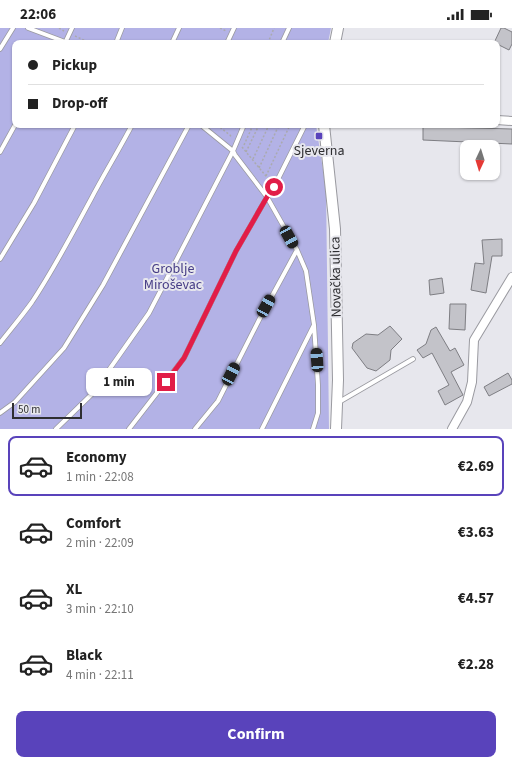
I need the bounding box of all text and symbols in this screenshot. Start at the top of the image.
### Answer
text: 22:06 [20,4,56,25]
text: Pickup [52,55,97,76]
text: Drop-off [52,93,107,114]
marker: Sjeverna [314,131,324,141]
north arrow [460,140,500,180]
map controls [460,140,500,180]
place label: Sjeverna [294,141,344,161]
route start [265,178,283,196]
car [278,224,300,250]
street label: Novačka ulica [325,236,347,318]
park label: Groblje Miroševac [144,259,203,295]
car [255,293,277,319]
car [310,348,324,372]
car [220,361,242,387]
callout: 1 min [86,368,152,396]
text: 1 min [103,373,135,391]
route end [157,373,175,391]
scale bar [12,401,82,420]
text: 50 m [18,402,40,417]
text: Economy [66,447,127,468]
icon: car [18,448,54,484]
text: €2.69 [458,456,494,477]
text: 1 min · 22:08 [66,468,134,486]
text: Comfort [66,513,121,534]
icon: car [18,514,54,550]
text: €3.63 [458,522,494,543]
text: 2 min · 22:09 [66,534,134,552]
text: XL [66,579,82,600]
icon: car [18,580,54,616]
text: €4.57 [458,588,494,609]
text: 3 min · 22:10 [66,600,134,618]
text: Black [66,645,103,666]
icon: car [18,646,54,682]
text: €2.28 [458,654,494,675]
text: 4 min · 22:11 [66,666,134,684]
button: Confirm [16,711,496,757]

